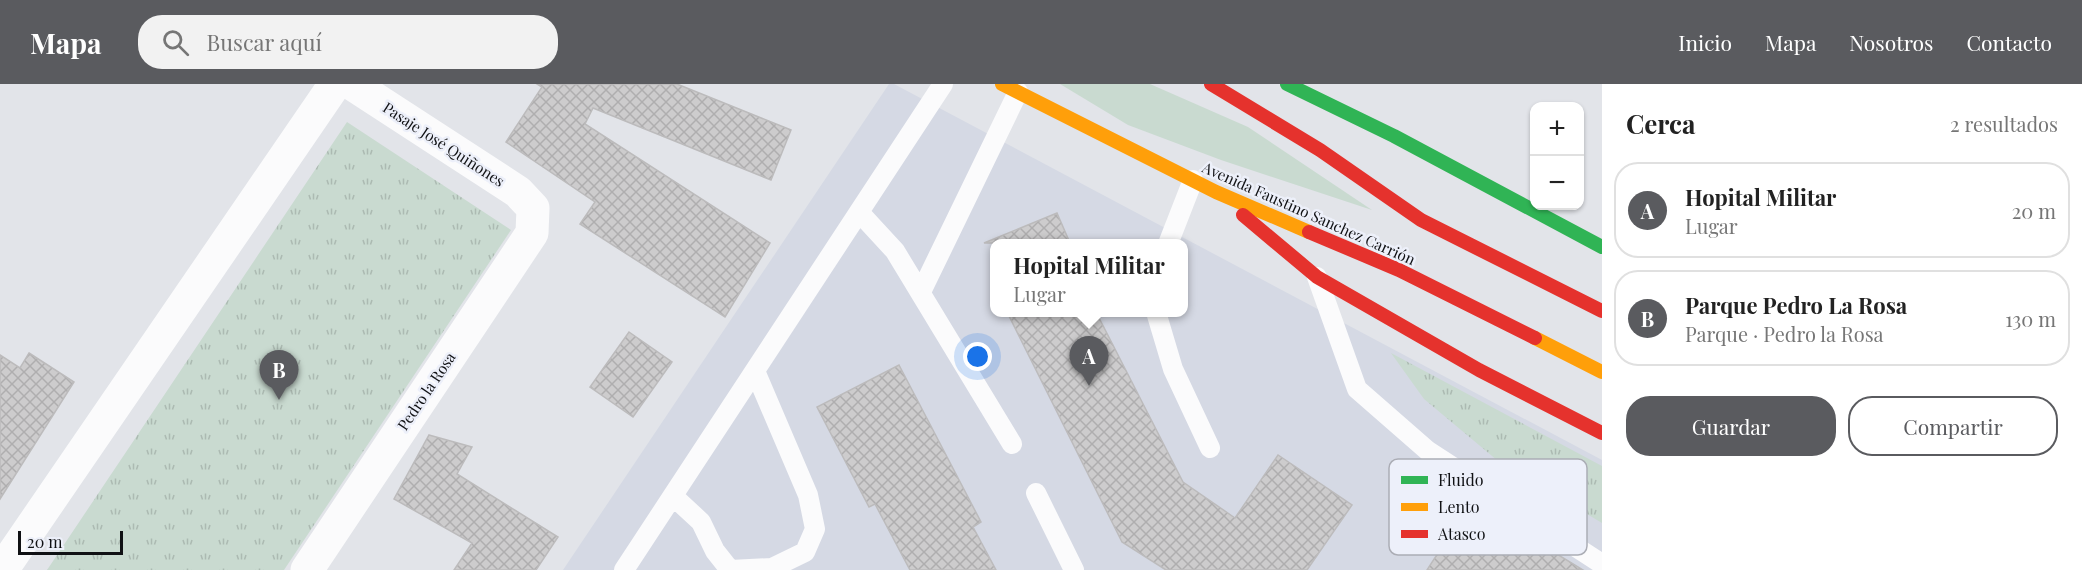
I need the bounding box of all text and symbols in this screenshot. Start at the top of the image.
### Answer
search box [138,15,558,69]
text: Mapa [30,24,102,61]
icon: search [159,26,192,59]
text: Buscar aquí [207,27,322,57]
text: Inicio [1678,28,1732,56]
text: Mapa [1765,28,1816,56]
text: Nosotros [1849,28,1933,56]
text: Contacto [1966,28,2052,56]
street label: Pasaje José Quiñones [379,97,509,191]
map controls [1530,102,1584,210]
button: + [1530,102,1584,156]
text: Cerca [1626,106,1695,141]
text: 2 resultados [1950,110,2058,137]
street label: Avenida Faustino Sanchez Carrión [1199,156,1419,269]
button: − [1530,156,1584,210]
text: Hopital Militar [1685,182,1836,212]
text: A [1641,197,1654,224]
text: 20 m [2012,197,2056,224]
text: Lugar [1685,212,1738,239]
popup [990,239,1188,317]
text: Hopital Militar [1013,250,1165,280]
text: Lugar [1013,280,1066,307]
text: Parque Pedro La Rosa [1685,290,1907,320]
text: B [1641,305,1654,332]
text: 130 m [2005,305,2056,332]
text: Parque · Pedro la Rosa [1685,320,1884,347]
pin: A [1070,336,1108,386]
your location [963,342,992,371]
street label: Pedro la Rosa [392,348,460,434]
pin: B [260,350,298,400]
button: Guardar [1626,396,1836,456]
button: Compartir [1848,396,2058,456]
legend [1389,459,1587,555]
text: Fluido [1438,469,1484,490]
text: Lento [1438,496,1480,517]
text: Atasco [1437,523,1486,544]
scale bar [18,528,123,556]
text: 20 m [27,531,62,552]

